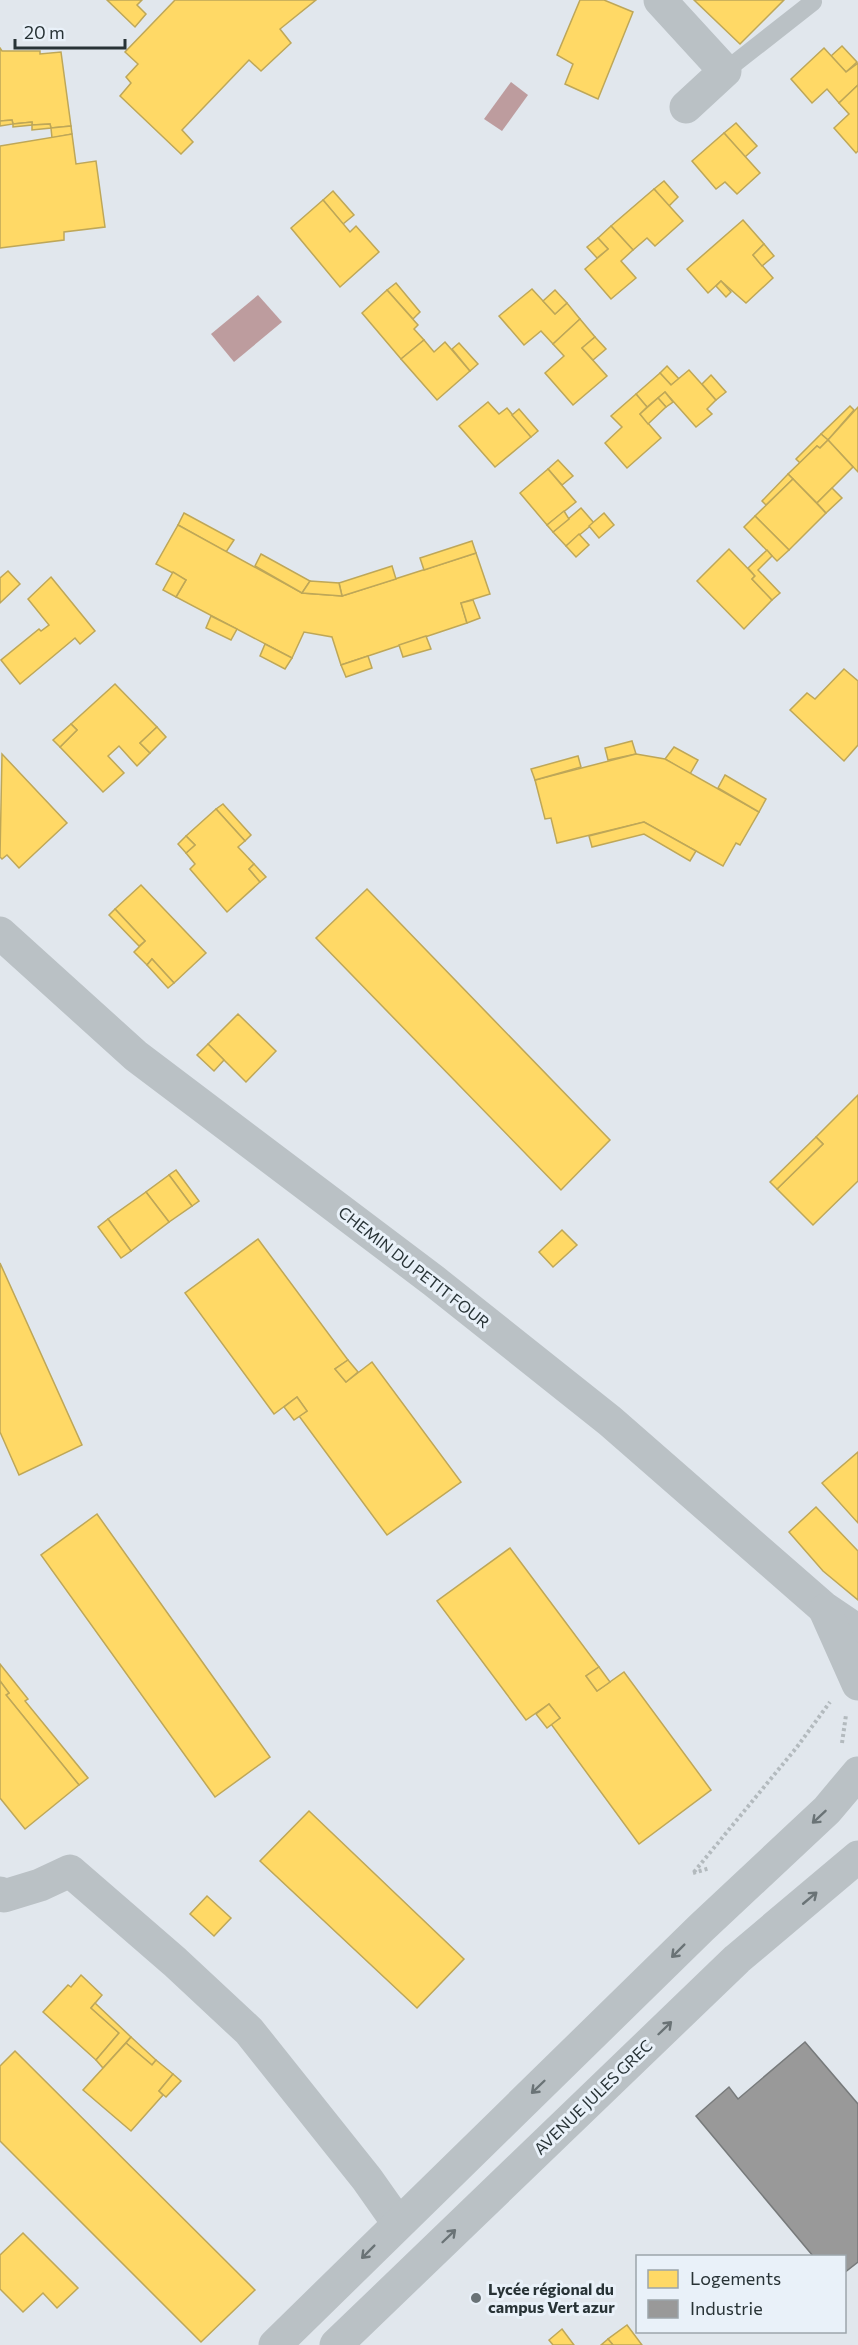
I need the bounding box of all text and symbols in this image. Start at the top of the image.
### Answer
scale bar [15,12,124,50]
text: 20 m [24,21,65,43]
street label: CHEMIN DU PETIT FOUR [335,1202,494,1332]
one-way arrow [812,1810,827,1824]
one-way arrow [802,1891,818,1904]
one-way arrow [670,1944,685,1958]
one-way arrow [657,2021,672,2036]
street label: AVENUE JULES GREC [530,2035,656,2158]
one-way arrow [531,2080,546,2094]
one-way arrow [441,2229,456,2244]
one-way arrow [361,2245,376,2260]
legend [636,2255,846,2333]
text: Logements [690,2267,781,2289]
place label: Lycée régional du campus Vert azur [488,2279,615,2316]
marker: Lycée régional du campus Vert azur [469,2291,483,2305]
text: Industrie [690,2297,763,2319]

